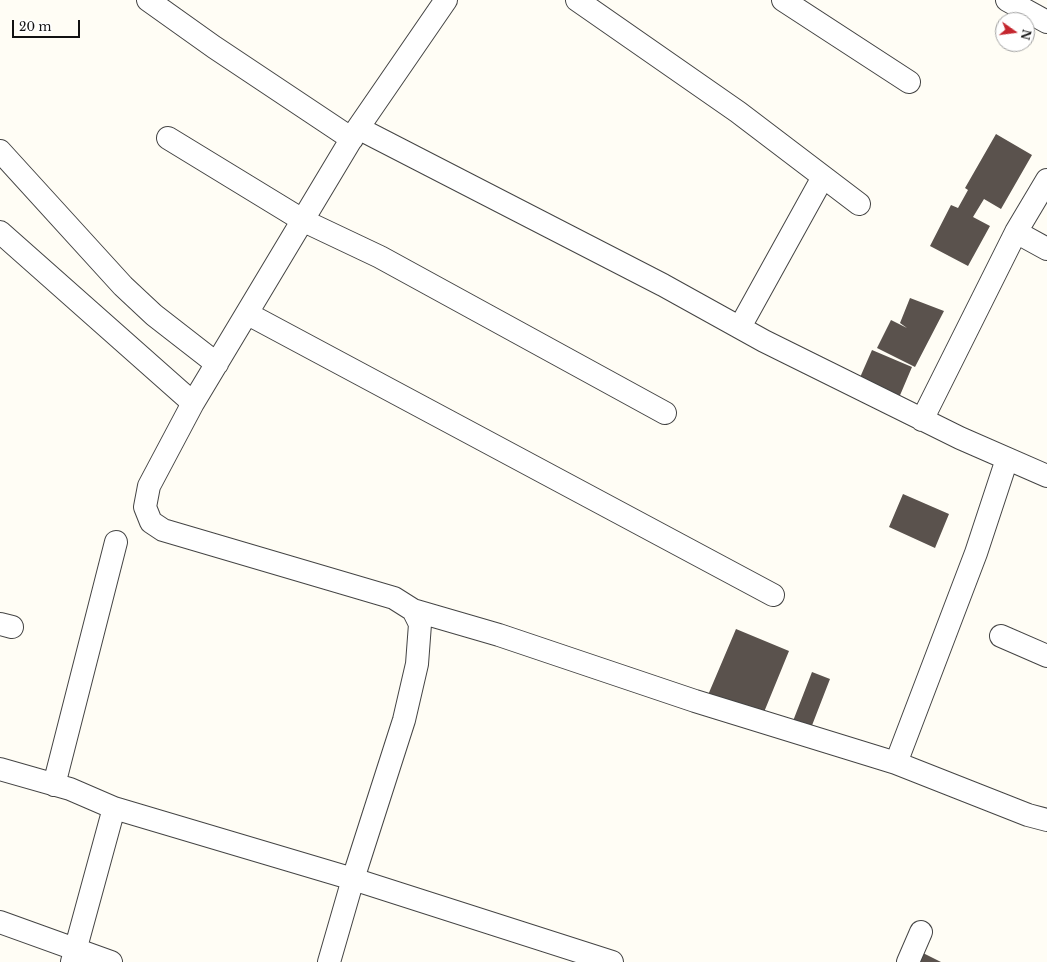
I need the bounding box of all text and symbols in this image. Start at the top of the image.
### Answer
scale bar [14,12,82,38]
north arrow [995,12,1035,52]
text: 20 m [19,19,51,34]
text: N [1018,28,1034,41]

